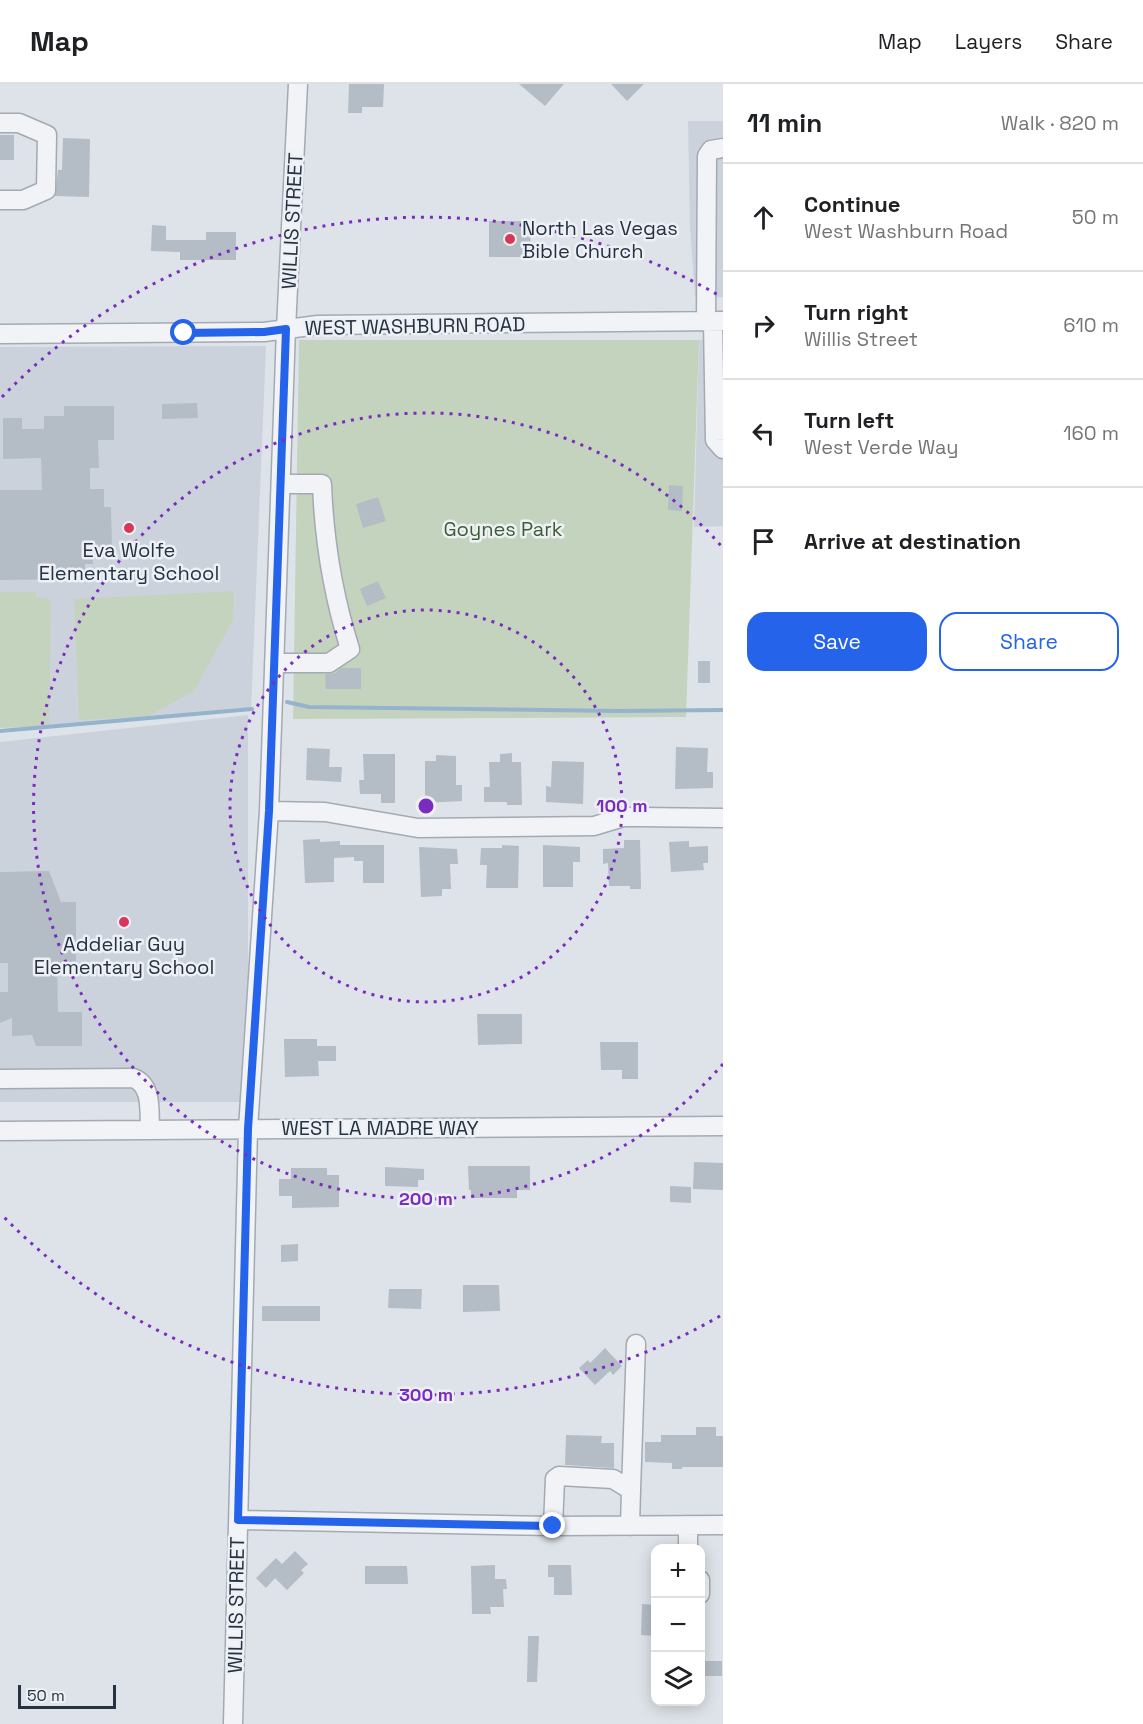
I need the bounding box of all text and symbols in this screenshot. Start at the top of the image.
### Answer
text: Map [30,23,89,59]
text: Map [878,28,922,55]
text: Layers [955,28,1022,55]
text: Share [1055,28,1113,55]
text: 11 min [747,106,822,140]
text: Walk · 820 m [1001,110,1119,136]
street label: WILLIS STREET [275,152,309,290]
text: Continue [804,190,900,218]
icon: ahead [747,201,780,234]
text: 50 m [1072,204,1119,230]
place label: North Las Vegas Bible Church [522,215,678,264]
text: West Washburn Road [804,218,1008,244]
marker: North Las Vegas Bible Church [503,232,517,246]
text: Turn right [804,298,909,326]
icon: right [747,309,780,342]
street label: WEST WASHBURN ROAD [304,311,526,341]
text: 610 m [1063,312,1119,338]
route start [170,319,196,345]
text: Willis Street [804,326,918,352]
text: Turn left [804,406,894,434]
icon: left [747,417,780,450]
text: 160 m [1063,420,1119,446]
text: West Verde Way [804,434,959,460]
park label: Goynes Park [443,516,563,542]
marker: Eva Wolfe Elementary School [122,521,136,535]
icon: arrive [747,525,780,558]
text: Arrive at destination [804,527,1021,555]
place label: Eva Wolfe Elementary School [39,537,219,586]
button: Save [747,612,927,671]
button: Share [939,612,1119,671]
text: 100 m [596,794,648,817]
centre of rings [416,796,436,816]
marker: Addeliar Guy Elementary School [117,915,131,929]
place label: Addeliar Guy Elementary School [34,931,214,980]
street label: WEST LA MADRE WAY [281,1115,479,1141]
text: 200 m [399,1187,453,1210]
text: 300 m [399,1383,453,1406]
route end [539,1512,565,1538]
street label: WILLIS STREET [222,1536,250,1674]
map controls [651,1544,705,1706]
button: + [651,1544,705,1598]
button: − [651,1598,705,1652]
button: layers [651,1652,705,1706]
scale bar [18,1682,116,1710]
text: 50 m [27,1685,65,1706]

